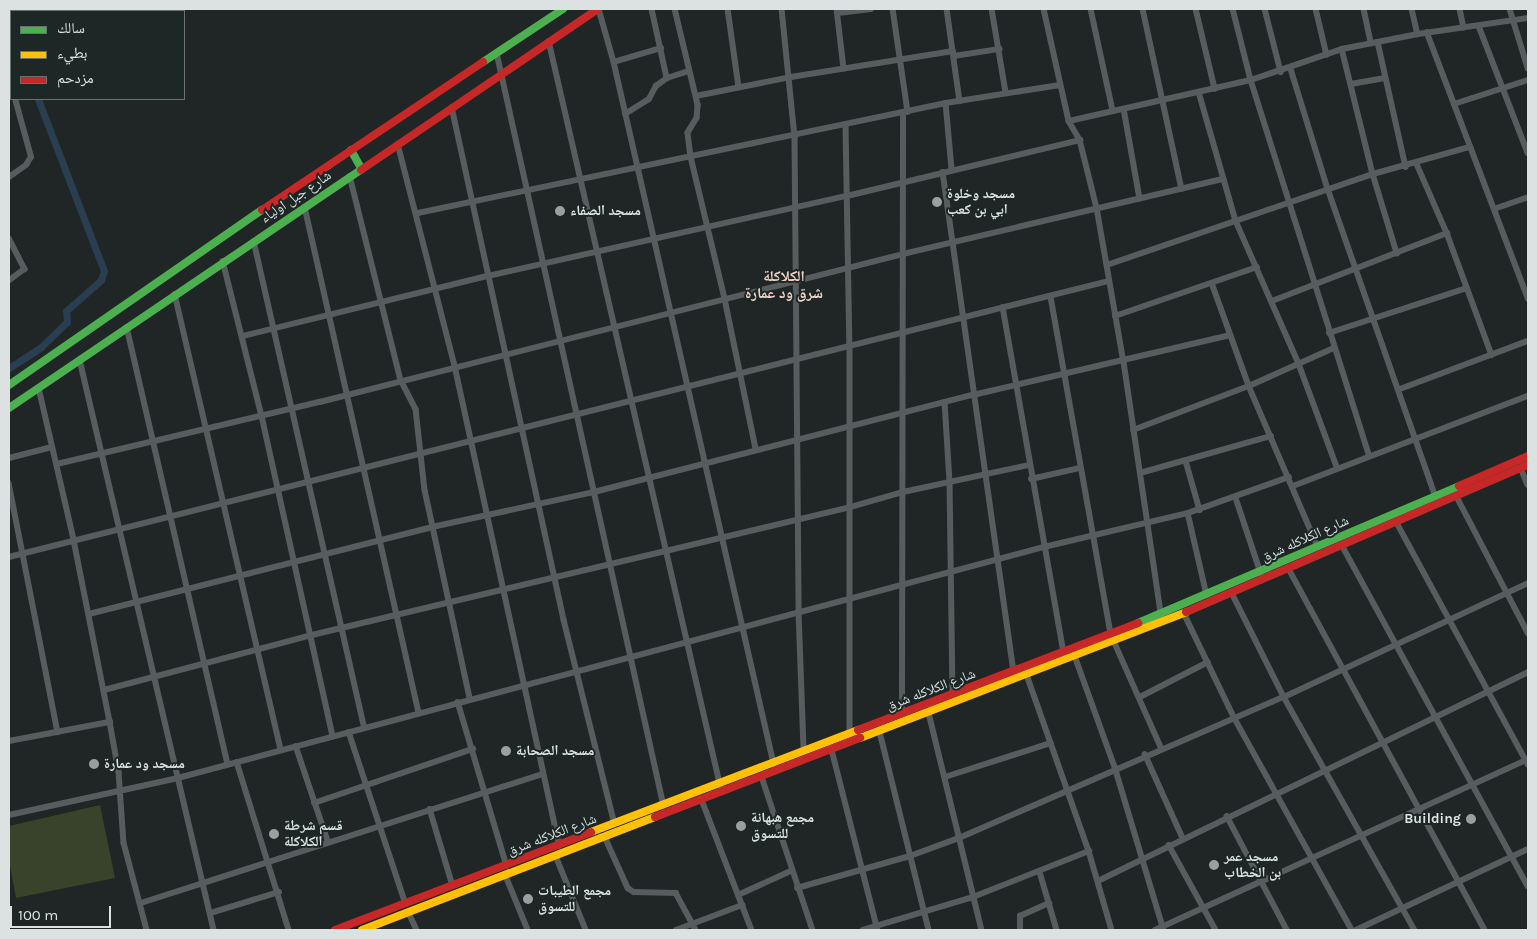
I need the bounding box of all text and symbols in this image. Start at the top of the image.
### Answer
legend [10,10,185,100]
text: سالك [57,19,85,37]
text: بطيء [57,44,87,62]
text: مزدحم [57,69,94,87]
street label: شارع جبل اولياء [257,167,335,227]
place label: مسجد وخلوة ابي بن كعب [947,186,1015,218]
marker: مسجد وخلوة ابي بن كعب [931,196,943,208]
place label: مسجد الصفاء [570,203,641,219]
marker: مسجد الصفاء [554,205,566,217]
district label: الكلاكلة شرق ود عمارة [745,267,823,302]
street label: شارع الكلاكله شرق [1259,512,1351,566]
street label: شارع الكلاكله شرق [884,665,978,715]
place label: مسجد الصحابة [516,743,594,759]
marker: مسجد الصحابة [500,745,512,757]
place label: مسجد ود عمارة [104,756,185,772]
marker: مسجد ود عمارة [88,758,100,770]
street label: شارع الكلاكله شرق [505,810,599,860]
place label: مجمع هبهانة للتسوق [751,810,814,842]
place label: Building [1404,811,1461,827]
marker: Building [1465,813,1477,825]
place label: قسم شرطة الكلاكلة [284,818,343,850]
marker: مجمع هبهانة للتسوق [735,820,747,832]
marker: قسم شرطة الكلاكلة [268,828,280,840]
place label: مسجد عمر بن الخطاب [1224,849,1281,882]
marker: مسجد عمر بن الخطاب [1208,859,1220,871]
place label: مجمع الطيبات للتسوق [538,883,611,916]
marker: مجمع الطيبات للتسوق [522,893,534,905]
scale bar [12,896,114,928]
text: 100 m [18,906,58,924]

